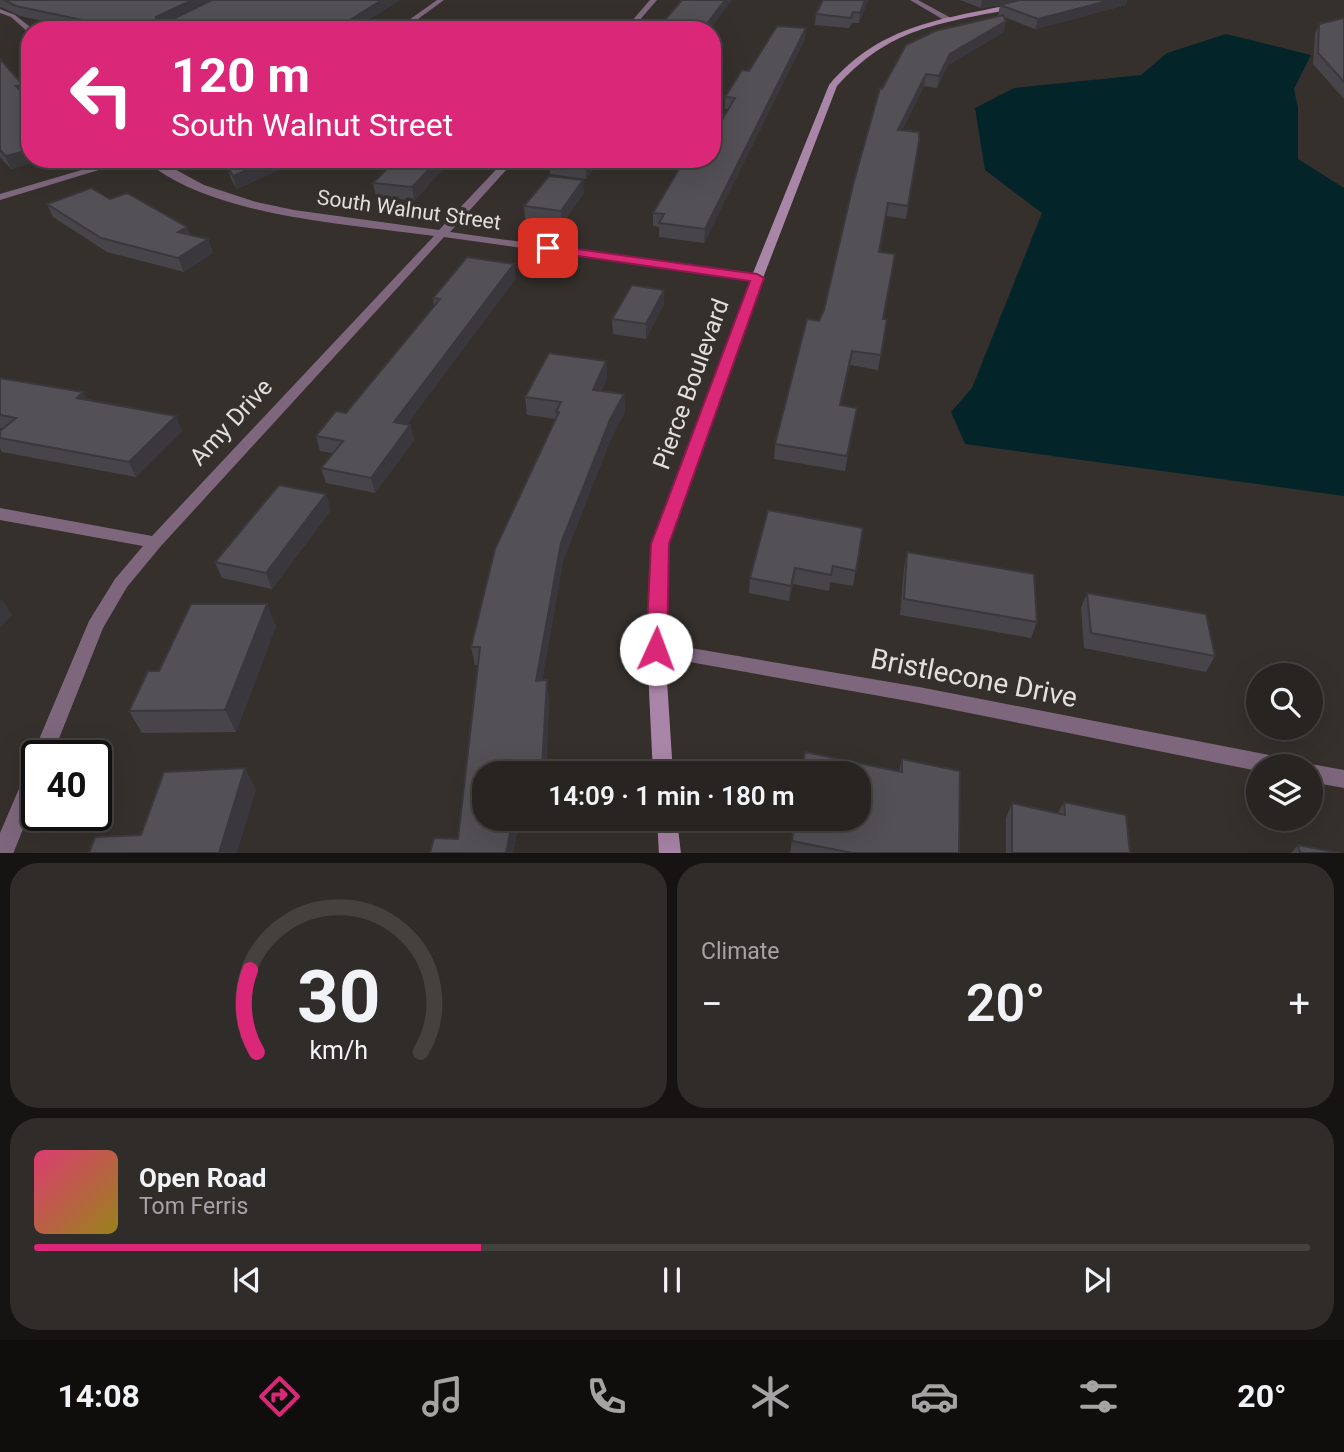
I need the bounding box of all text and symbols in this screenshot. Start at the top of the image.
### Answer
text: 120 m [171,47,310,104]
icon: left [56,49,147,140]
text: South Walnut Street [171,106,453,144]
street label: South Walnut Street [316,185,502,235]
pin [518,218,578,278]
icon: arrive [529,229,567,267]
street label: Pierce Boulevard [647,295,735,473]
street label: Amy Drive [184,373,278,471]
position arrow [619,612,693,686]
street label: Bristlecone Drive [868,642,1080,714]
map controls [1246,663,1323,831]
button: search [1246,663,1323,740]
speed limit sign: 40 [21,740,112,831]
button: layers [1246,754,1323,831]
text: 14:09 · 1 min · 180 m [548,781,795,811]
text: Climate [701,938,780,965]
text: 30 [297,954,380,1040]
text: 20° [966,973,1045,1034]
text: − [701,982,723,1026]
text: + [1288,982,1310,1026]
text: km/h [309,1035,368,1064]
text: Open Road [139,1163,267,1193]
text: Tom Ferris [139,1193,248,1220]
icon: previous [228,1261,266,1299]
icon: pause [653,1261,691,1299]
icon: next [1078,1261,1116,1299]
icon: directions [255,1372,304,1421]
icon: music [418,1372,467,1421]
icon: phone [582,1372,631,1421]
icon: climate [746,1372,795,1421]
icon: car [910,1372,959,1421]
icon: filters [1074,1372,1123,1421]
text: 14:08 [57,1377,140,1415]
text: 20° [1237,1377,1287,1415]

